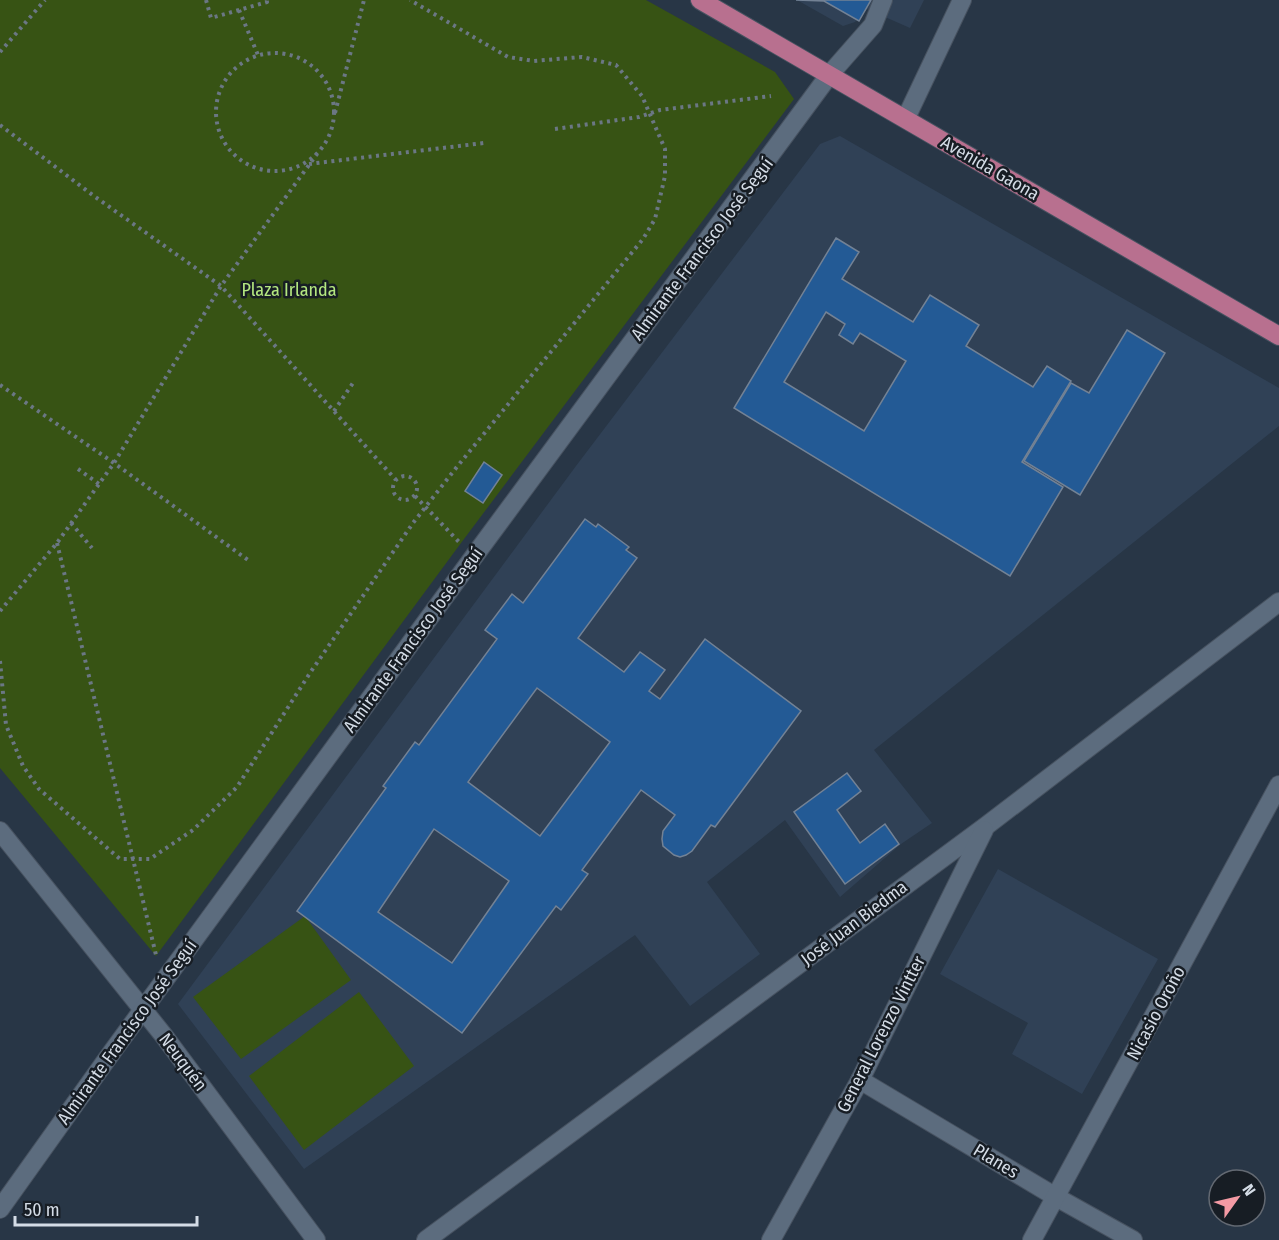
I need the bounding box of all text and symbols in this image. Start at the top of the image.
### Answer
street label: Avenida Gaona [937,131,1043,205]
street label: Almirante Francisco José Seguí [626,153,778,345]
park label: Plaza Irlanda [241,279,337,301]
street label: Almirante Francisco José Seguí [339,543,488,737]
street label: José Juan Biedma [796,876,912,970]
street label: Almirante Francisco José Seguí [53,935,202,1129]
street label: General Lorenzo Vintter [832,951,930,1116]
street label: Nicasio Oroño [1122,962,1190,1064]
street label: Neuquén [154,1029,212,1095]
street label: Planes [969,1139,1023,1183]
north arrow [1207,1168,1267,1228]
text: N [1238,1181,1260,1199]
scale bar [15,1189,196,1227]
text: 50 m [24,1199,60,1221]

